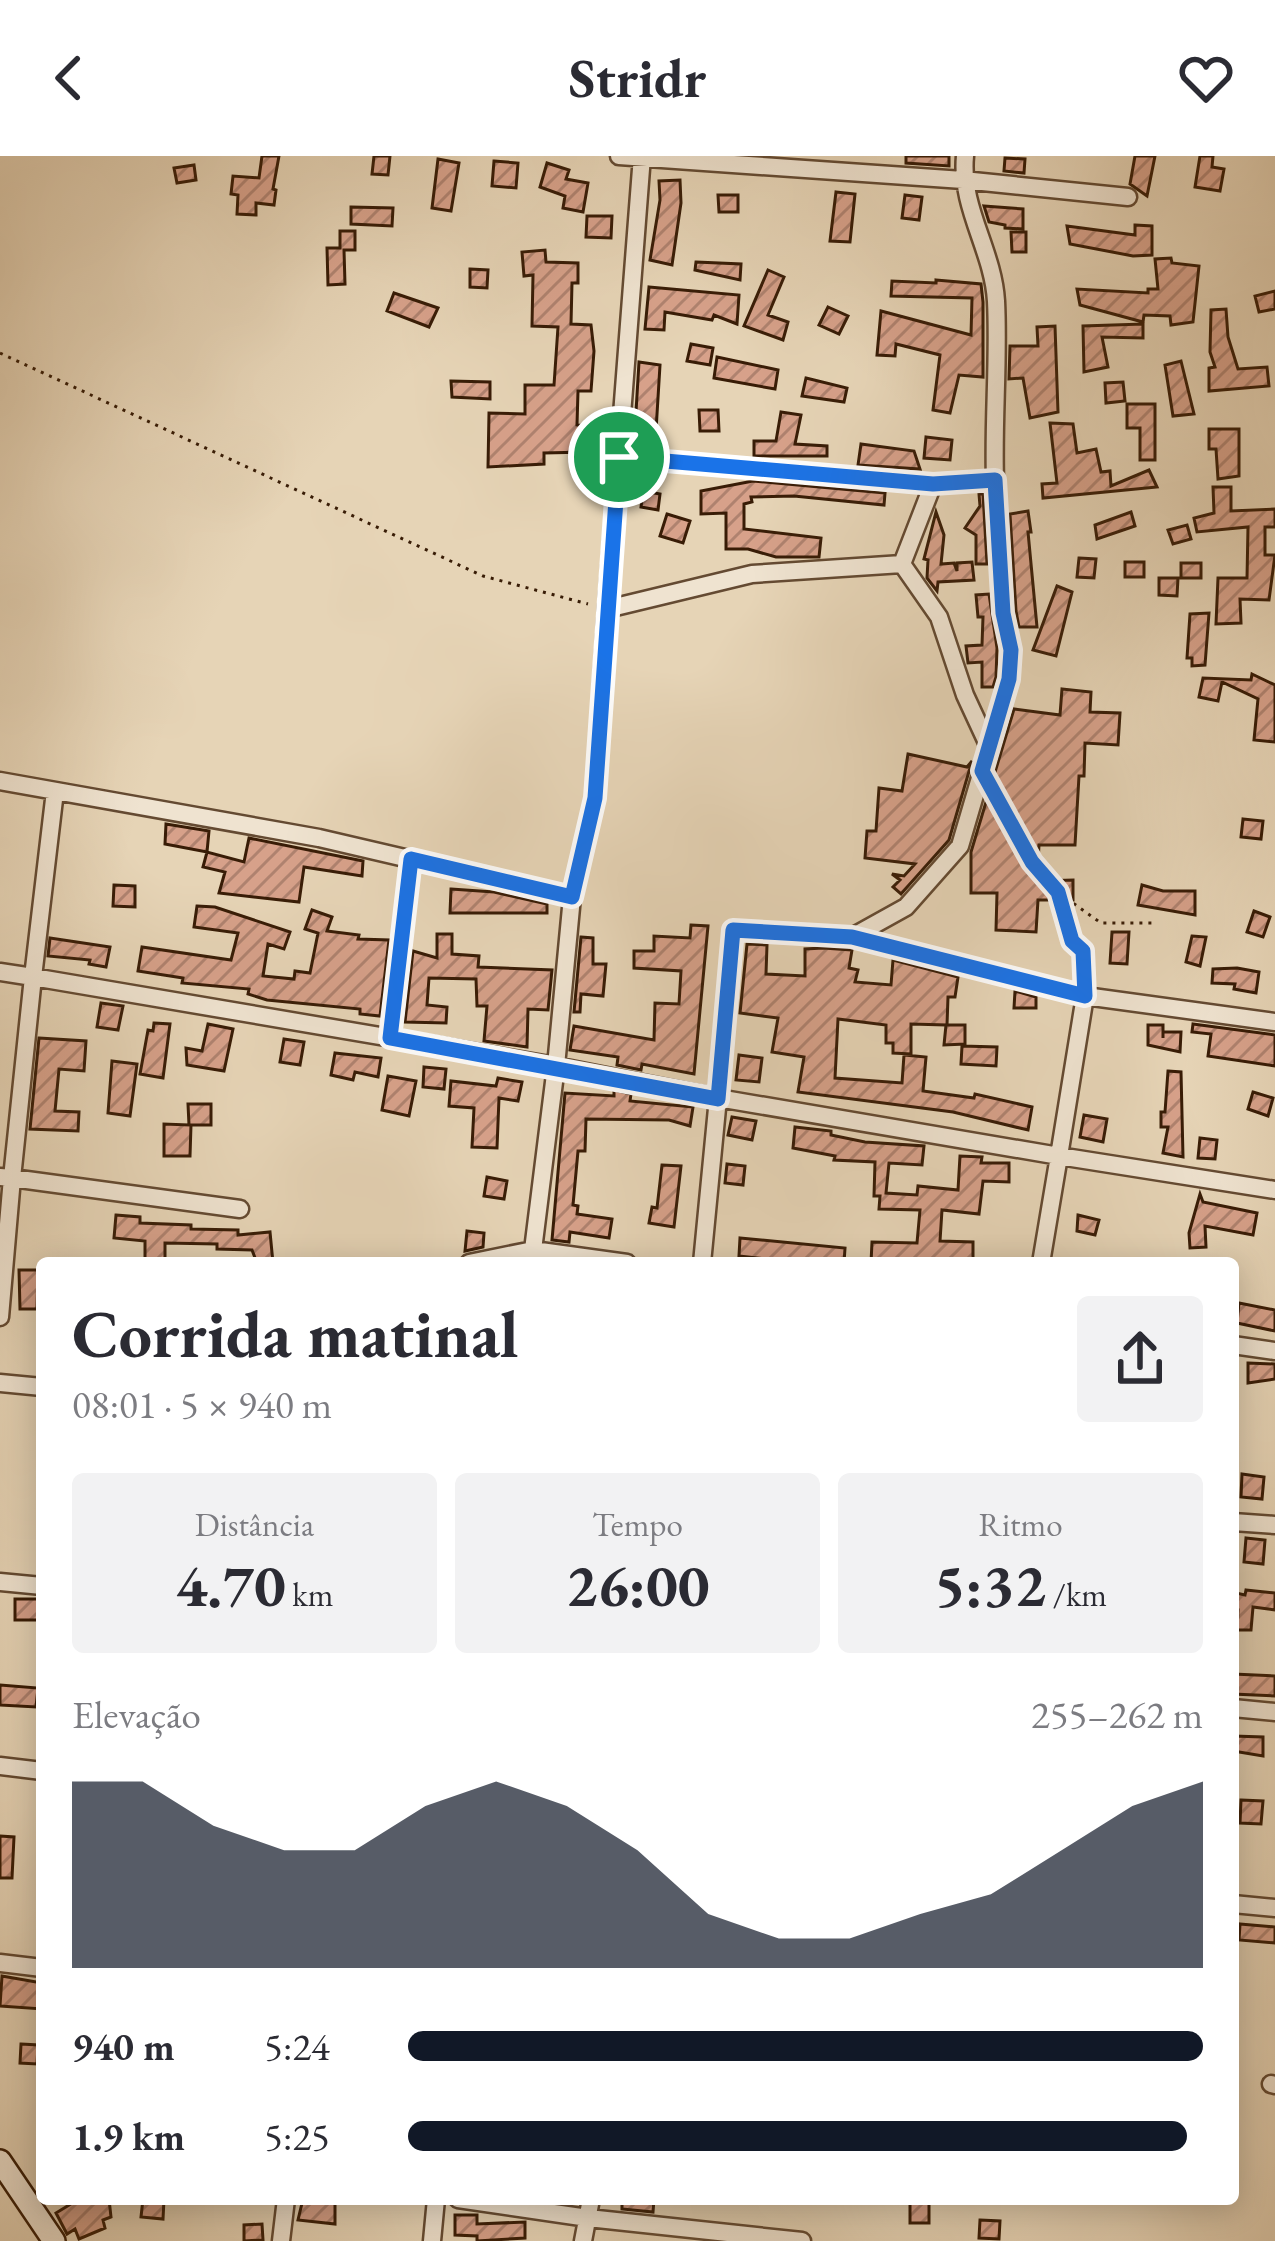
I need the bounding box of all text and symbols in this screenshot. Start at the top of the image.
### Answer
text: Stridr [569,43,706,113]
icon: back [36,45,102,111]
icon: heart [1173,45,1239,111]
pin [568,406,670,508]
icon: arrive [586,424,652,490]
text: Corrida matinal [72,1291,519,1377]
button: share [1077,1296,1203,1422]
text: 08:01 · 5 × 940 m [72,1379,332,1430]
text: Distância [195,1503,314,1546]
text: Tempo [592,1503,683,1546]
text: Ritmo [979,1503,1063,1546]
text: 4.70 [176,1546,286,1624]
text: 26:00 [566,1546,709,1624]
text: 5:32 [934,1546,1046,1624]
text: km [286,1573,333,1616]
text: /km [1046,1573,1107,1616]
text: Elevação [72,1689,201,1740]
text: 255–262 m [1031,1689,1203,1740]
text: 940 m [72,2021,175,2072]
text: 5:24 [264,2021,330,2072]
text: 1.9 km [72,2111,185,2162]
text: 5:25 [264,2111,330,2162]

